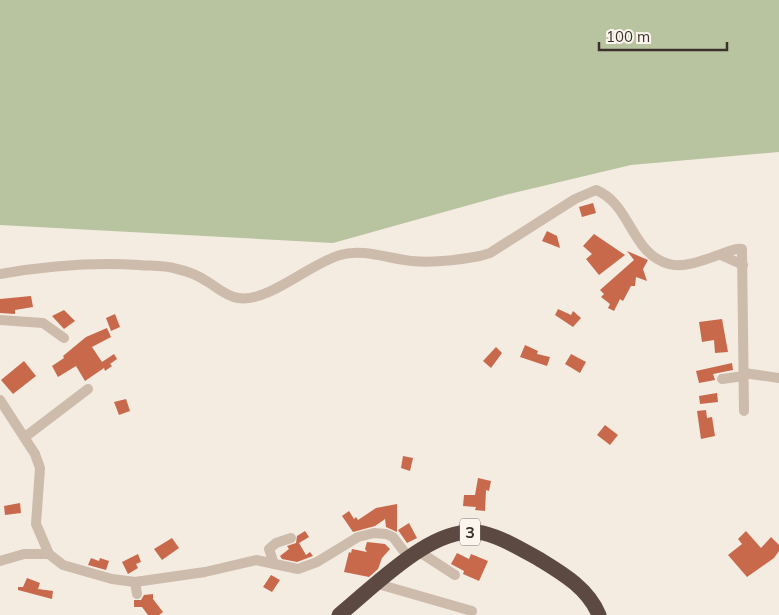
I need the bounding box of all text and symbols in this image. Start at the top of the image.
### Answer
scale bar [599,20,726,52]
text: 100 m [606,27,650,46]
road number: 3 [460,518,480,546]

